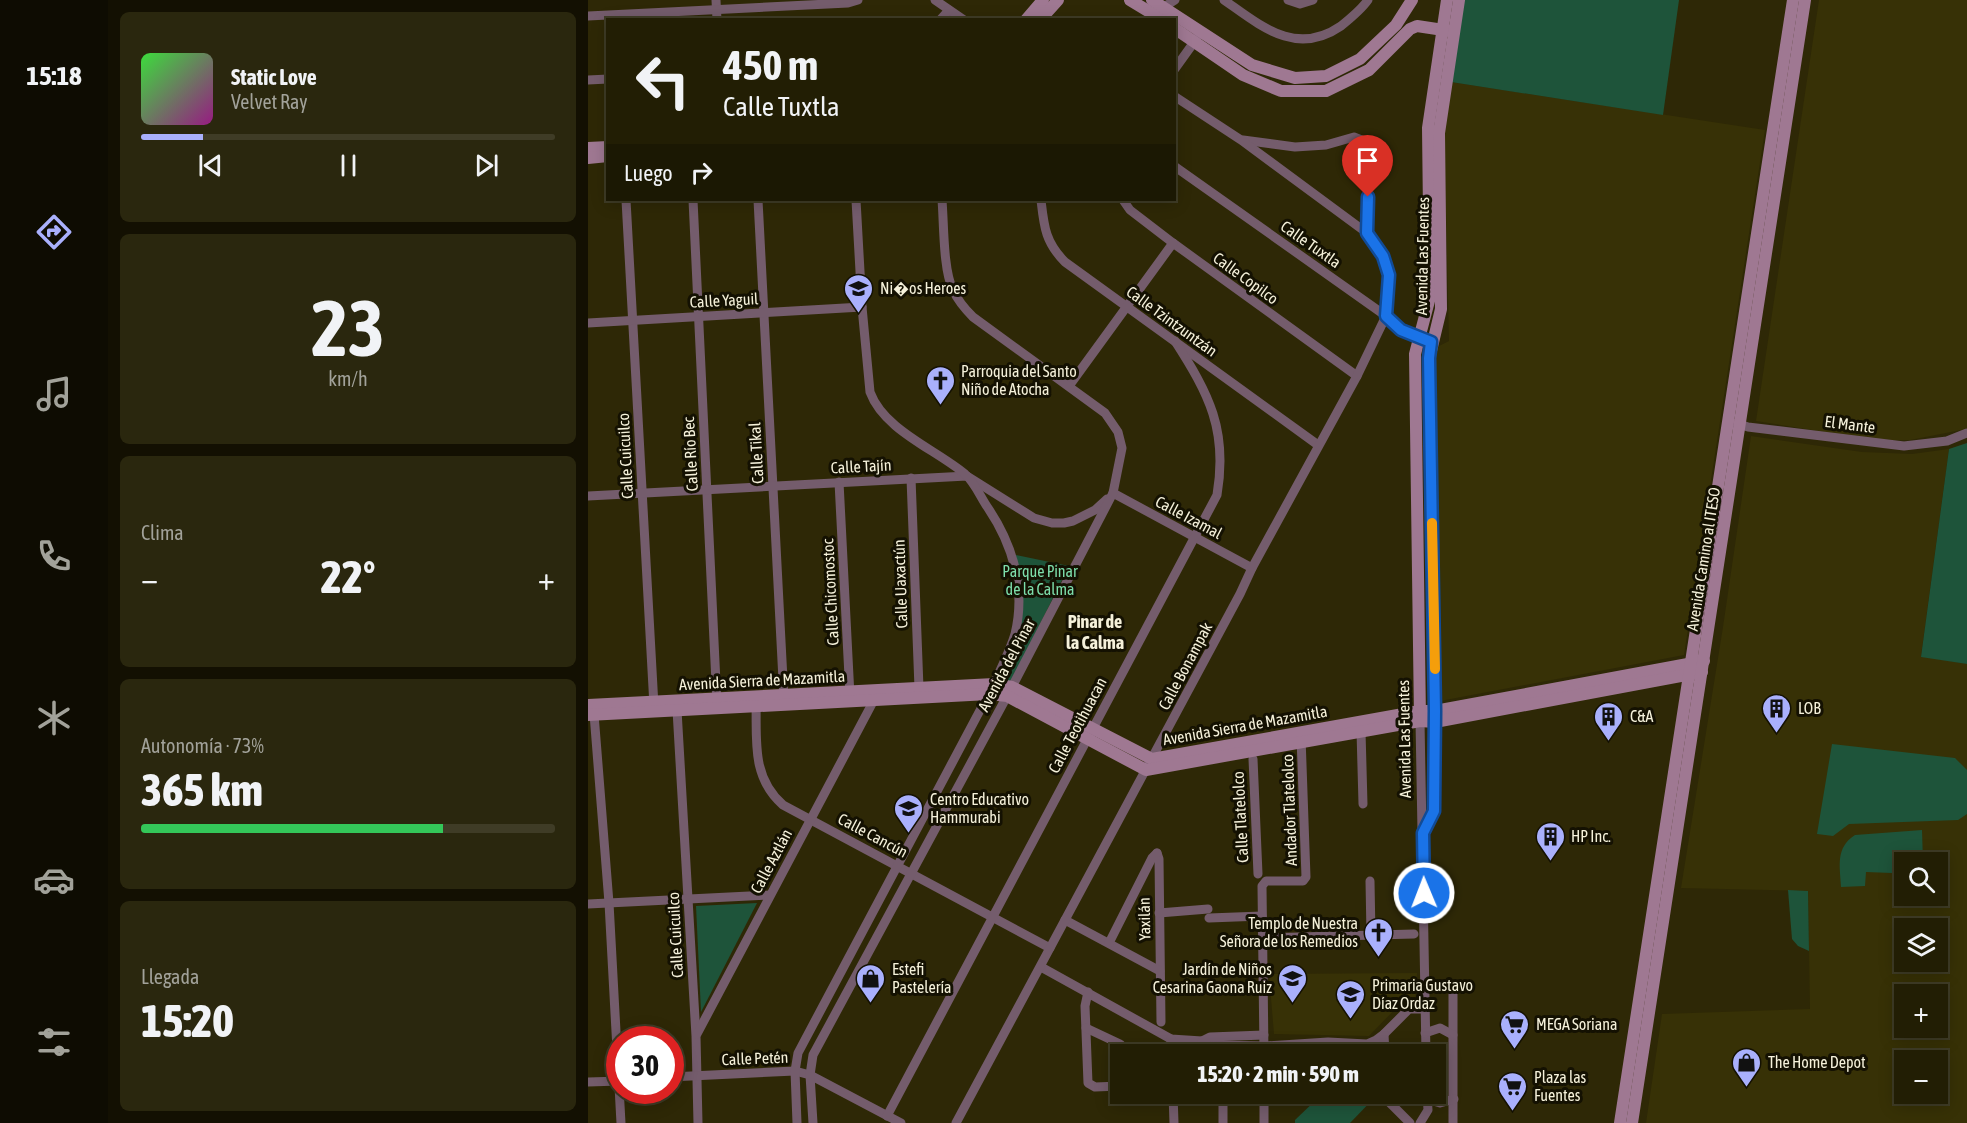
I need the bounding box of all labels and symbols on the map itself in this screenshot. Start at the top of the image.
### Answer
pin [1342,135,1393,197]
street label: Avenida Las Fuentes [1412,196,1432,315]
street label: Calle Tuxtla [1278,217,1344,271]
street label: Calle Copilco [1209,248,1282,308]
school or university icon: Ni�os Heroes [843,272,875,314]
place label: Ni�os Heroes [880,279,967,297]
street label: Calle Tzintzuntzán [1123,282,1221,360]
street label: Calle Yaguil [689,289,760,312]
place label: Parroquia del Santo Niño de Atocha [961,362,1077,398]
church icon: Parroquia del Santo Niño de Atocha [924,364,956,406]
street label: El Mante [1824,412,1876,436]
street label: Calle Cuicuilco [614,413,636,499]
street label: Calle Río Bec [679,416,701,492]
street label: Calle Tikal [745,421,767,484]
street label: Calle Tajín [830,455,892,478]
street label: Avenida Camino al ITESO [1683,486,1723,632]
street label: Calle Izamal [1153,492,1226,542]
street label: Calle Chicomostoc [818,538,842,646]
street label: Calle Uaxactún [889,539,911,629]
park label: Parque Pinar de la Calma [1002,562,1078,598]
district label: Pinar de la Calma [1066,611,1124,653]
street label: Avenida del Pinar [974,615,1038,715]
street label: Calle Bonampak [1154,619,1216,713]
street label: Avenida Sierra de Mazamitla [678,667,846,693]
street label: Calle Teotihuacan [1044,674,1110,776]
street label: Avenida Las Fuentes [1394,679,1414,798]
building icon: LOB [1761,692,1793,734]
place label: LOB [1798,699,1821,717]
building icon: C&A [1593,700,1625,742]
street label: Avenida Sierra de Mazamitla [1161,702,1329,748]
place label: C&A [1630,707,1654,725]
street label: Andador Tlatelolco [1278,754,1300,866]
street label: Calle Tlatelolco [1229,771,1251,863]
place label: Centro Educativo Hammurabi [930,790,1029,826]
school or university icon: Centro Educativo Hammurabi [893,792,925,834]
street label: Calle Cancún [835,809,911,861]
building icon: HP Inc. [1534,820,1566,862]
street label: Calle Aztlán [747,826,795,896]
place label: HP Inc. [1571,827,1611,845]
position arrow [1392,861,1456,925]
street label: Calle Cuicuilco [664,892,686,978]
street label: Yaxilán [1135,897,1153,941]
place label: Templo de Nuestra Señora de los Remedios [1220,914,1358,950]
church icon: Templo de Nuestra Señora de los Remedios [1363,916,1395,958]
place label: Estefi Pastelería [892,960,952,996]
place label: Jardín de Niños Cesarina Gaona Ruiz [1153,960,1272,996]
shop icon: Estefi Pastelería [855,962,887,1004]
school or university icon: Jardín de Niños Cesarina Gaona Ruiz [1277,962,1309,1004]
place label: Primaria Gustavo Díaz Ordaz [1372,976,1473,1012]
school or university icon: Primaria Gustavo Díaz Ordaz [1335,978,1367,1020]
supermarket icon: MEGA Soriana [1499,1008,1531,1050]
place label: MEGA Soriana [1536,1015,1617,1033]
speed limit sign: 30 [606,1026,684,1104]
shop icon: The Home Depot [1731,1046,1763,1088]
street label: Calle Petén [721,1048,789,1068]
place label: The Home Depot [1768,1053,1866,1072]
place label: Plaza las Fuentes [1534,1068,1587,1104]
supermarket icon: Plaza las Fuentes [1497,1070,1529,1112]

